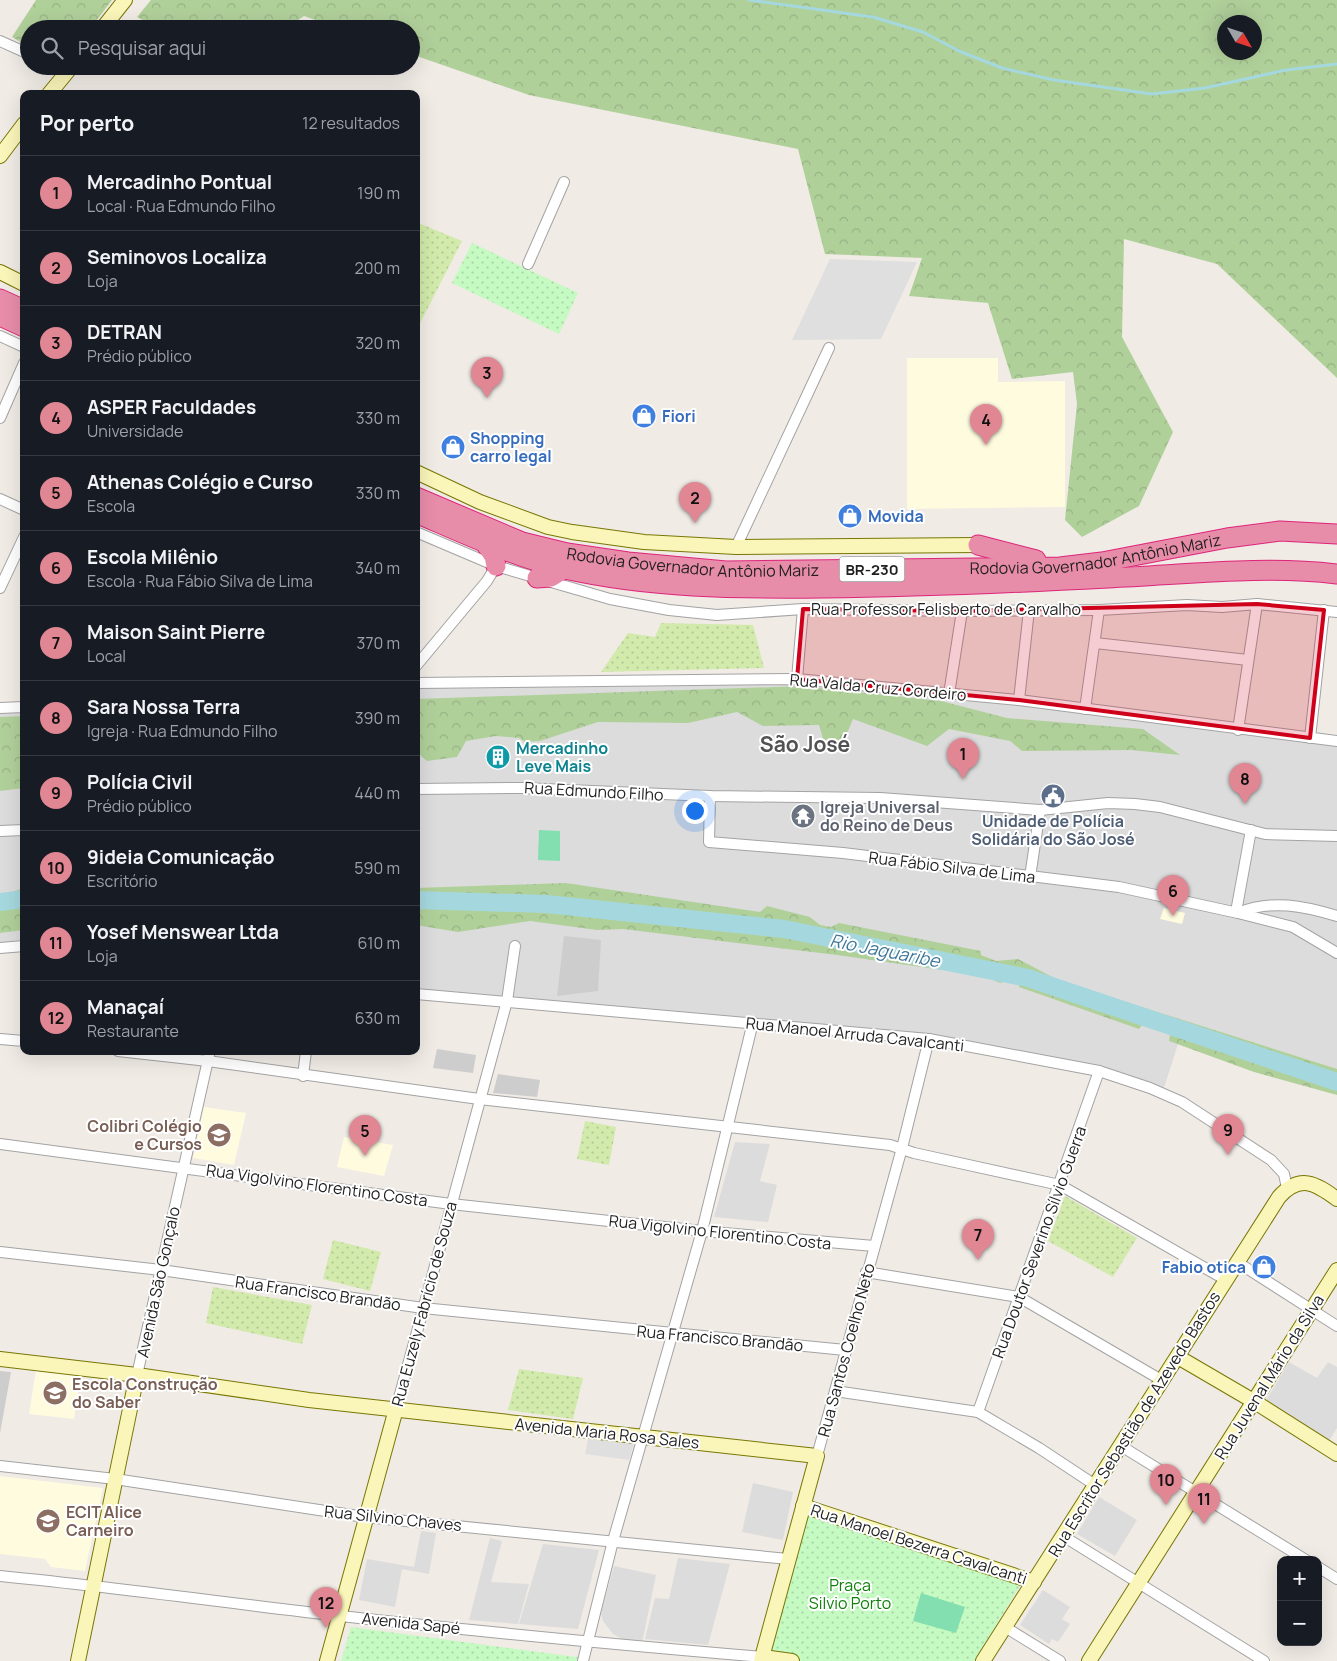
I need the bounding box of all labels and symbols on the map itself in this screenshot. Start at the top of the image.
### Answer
north arrow [1217,15,1262,60]
pin: 3 [471,357,503,398]
shop icon: Fiori [631,403,657,429]
pin: 4 [970,404,1002,445]
place label: Fiori [662,405,696,427]
place label: Shopping carro legal [470,427,552,467]
shop icon: Shopping carro legal [440,434,466,460]
pin: 2 [679,482,711,523]
shop icon: Movida [837,503,863,529]
place label: Movida [868,505,924,527]
street label: Rodovia Governador Antônio Mariz [970,528,1223,579]
street label: Rodovia Governador Antônio Mariz [565,542,819,582]
road number: BR-230 [840,556,904,582]
street label: Rua Professor Felisberto de Carvalho [811,598,1081,620]
street label: Rua Valda Cruz Cordeiro [789,668,967,706]
district label: São José [760,730,850,758]
place label: Mercadinho Leve Mais [516,737,608,777]
pin: 1 [947,738,979,779]
building icon: Mercadinho Leve Mais [485,744,511,770]
pin: 8 [1229,763,1261,804]
street label: Rua Edmundo Filho [524,776,664,806]
public building icon: Unidade de Polícia Solidária do São José [1040,783,1066,809]
place label: Igreja Universal do Reino de Deus [820,796,953,836]
your location [682,798,708,824]
temple icon: Igreja Universal do Reino de Deus [790,803,816,829]
place label: Unidade de Polícia Solidária do São José [971,810,1135,850]
street label: Rua Fábio Silva de Lima [867,846,1037,888]
pin: 6 [1157,875,1189,916]
water label: Rio Jaguaribe [828,928,943,973]
street label: Rua Manoel Arruda Cavalcanti [745,1012,965,1056]
pin: 9 [1212,1114,1244,1155]
place label: Colibri Colégio e Cursos [87,1115,202,1155]
pin: 5 [349,1115,381,1156]
school or university icon: Colibri Colégio e Cursos [206,1122,232,1148]
street label: Rua Doutor Severino Sílvio Guerra [987,1123,1091,1361]
street label: Rua Vigolvino Florentino Costa [205,1159,429,1211]
street label: Rua Euzely Fabrício de Souza [386,1199,462,1409]
street label: Avenida São Gonçalo [131,1205,185,1359]
street label: Rua Vigolvino Florentino Costa [608,1209,832,1255]
pin: 7 [962,1219,994,1260]
shop icon: Fabio otica [1251,1254,1277,1280]
place label: Fabio otica [1162,1256,1246,1278]
street label: Rua Santos Coelho Neto [812,1261,880,1439]
street label: Rua Francisco Brandão [234,1270,402,1316]
street label: Rua Escritor Sebastião de Azevedo Bastos [1043,1287,1225,1561]
street label: Rua Juvenal Mário da Silva [1209,1290,1329,1464]
street label: Rua Francisco Brandão [636,1320,804,1356]
place label: Escola Construção do Saber [72,1373,218,1413]
school or university icon: Escola Construção do Saber [42,1380,68,1406]
street label: Avenida Maria Rosa Sales [514,1412,700,1454]
pin: 10 [1150,1464,1182,1505]
pin: 11 [1188,1483,1220,1524]
street label: Rua Manoel Bezerra Cavalcanti [808,1499,1030,1589]
street label: Rua Silvino Chaves [323,1500,463,1536]
place label: ECIT Alice Carneiro [66,1501,142,1541]
school or university icon: ECIT Alice Carneiro [35,1508,61,1534]
park label: Praça Silvio Porto [809,1574,891,1614]
pin: 12 [310,1587,342,1628]
street label: Avenida Sapé [361,1607,461,1639]

